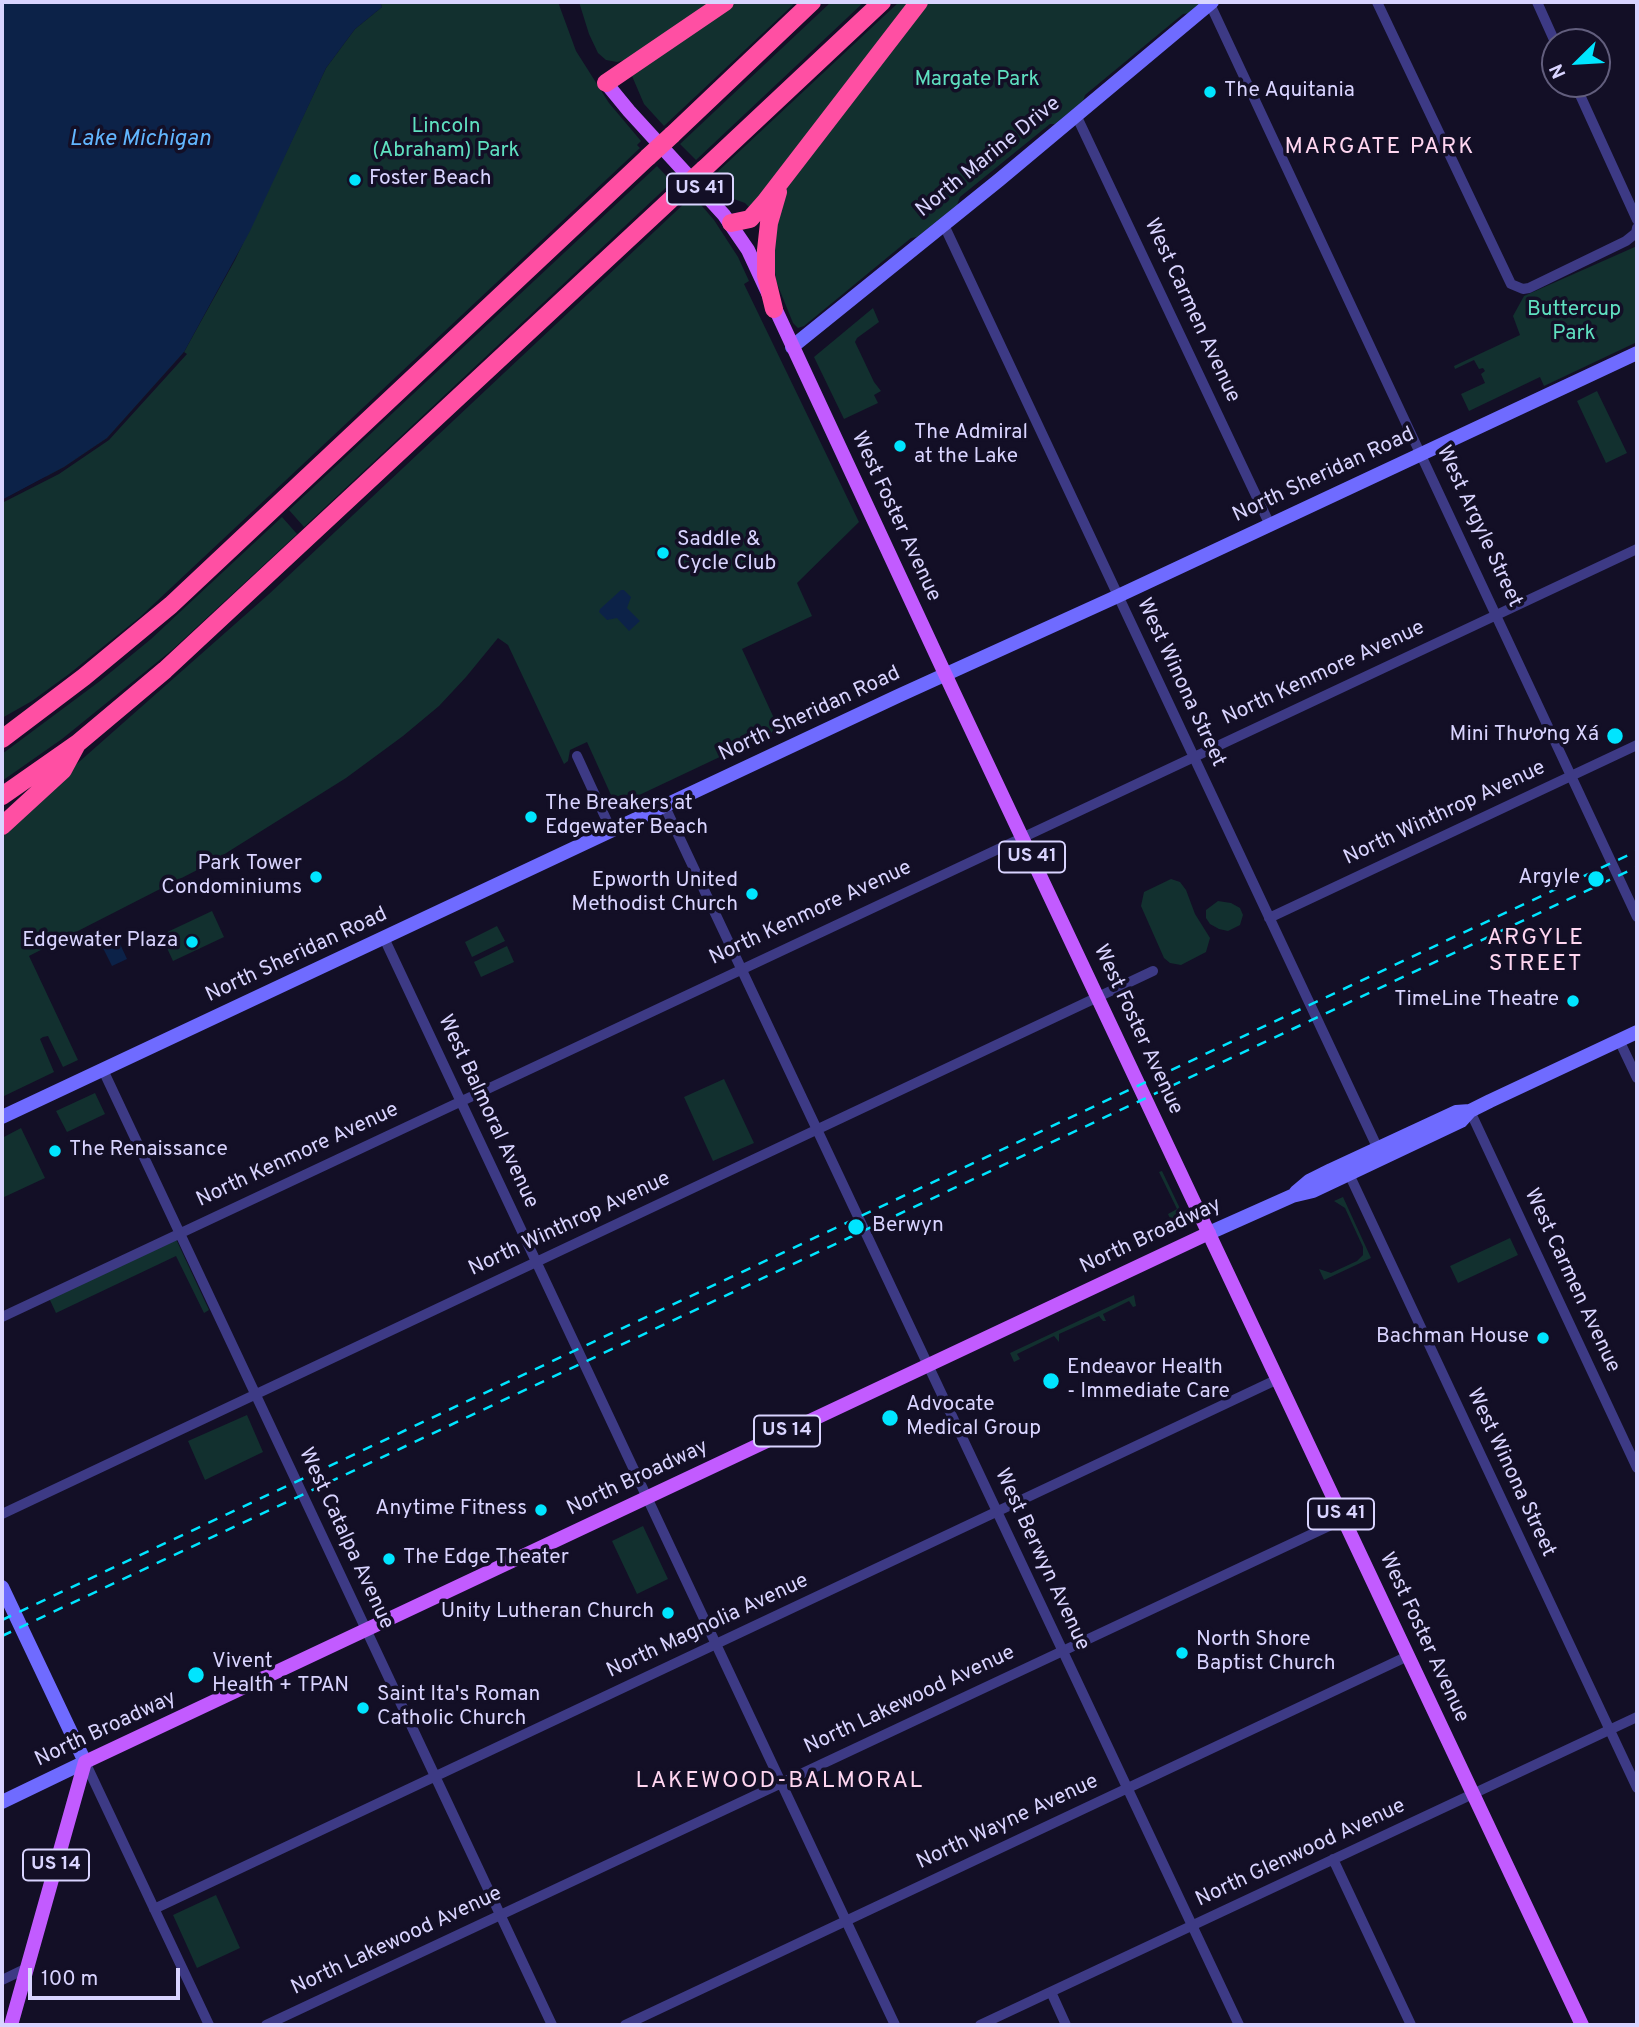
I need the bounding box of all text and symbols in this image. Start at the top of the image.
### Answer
north arrow [1541,28,1611,98]
text: N [1545,60,1572,82]
park label: Margate Park [914,68,1040,94]
place label: The Aquitania [1224,79,1355,105]
marker: The Aquitania [1202,84,1218,100]
street label: North Marine Drive [912,92,1066,224]
park label: Lincoln (Abraham) Park [372,115,520,165]
water label: Lake Michigan [69,126,211,154]
district label: MARGATE PARK [1286,134,1474,162]
place label: Foster Beach [369,167,491,193]
marker: Foster Beach [347,172,363,188]
road number: US 41 [667,174,733,204]
street label: West Carmen Avenue [1137,215,1245,407]
park label: Buttercup Park [1527,298,1621,348]
place label: The Admiral at the Lake [914,421,1028,471]
street label: North Sheridan Road [1229,423,1419,529]
street label: West Foster Avenue [845,428,945,606]
marker: The Admiral at the Lake [892,438,908,454]
street label: West Argyle Street [1430,442,1526,612]
place label: Saddle & Cycle Club [677,528,776,578]
marker: Saddle & Cycle Club [655,545,671,561]
street label: West Winona Street [1130,595,1230,771]
street label: North Kenmore Avenue [1219,616,1429,732]
street label: North Sheridan Road [715,662,905,768]
place label: Mini Thương Xá [1450,723,1599,749]
marker: Mini Thương Xá [1605,726,1625,746]
street label: North Winthrop Avenue [1340,756,1550,872]
place label: The Breakers at Edgewater Beach [545,792,708,842]
marker: The Breakers at Edgewater Beach [523,809,539,825]
road number: US 41 [999,842,1065,872]
place label: Park Tower Condominiums [161,852,302,902]
street label: North Kenmore Avenue [706,856,916,972]
place label: Argyle [1518,866,1580,892]
marker: Park Tower Condominiums [308,869,324,885]
place label: Epworth United Methodist Church [571,869,738,919]
marker: Argyle [1586,869,1606,889]
marker: Epworth United Methodist Church [744,886,760,902]
street label: North Sheridan Road [202,903,392,1009]
district label: ARGYLE STREET [1488,925,1584,979]
place label: Edgewater Plaza [22,929,178,955]
marker: Edgewater Plaza [184,934,200,950]
street label: West Foster Avenue [1087,941,1187,1119]
place label: TimeLine Theatre [1394,988,1559,1014]
marker: TimeLine Theatre [1565,993,1581,1009]
street label: West Balmoral Avenue [431,1011,543,1213]
street label: North Kenmore Avenue [193,1098,403,1214]
place label: The Renaissance [69,1138,228,1164]
marker: The Renaissance [47,1143,63,1159]
street label: North Winthrop Avenue [465,1167,675,1283]
street label: West Carmen Avenue [1517,1185,1625,1377]
street label: North Broadway [1076,1193,1226,1281]
place label: Berwyn [872,1214,944,1240]
marker: Berwyn [846,1217,866,1237]
place label: Bachman House [1376,1325,1529,1351]
marker: Bachman House [1535,1330,1551,1346]
place label: Endeavor Health - Immediate Care [1067,1356,1230,1406]
marker: Endeavor Health - Immediate Care [1041,1371,1061,1391]
street label: West Winona Street [1460,1385,1560,1561]
place label: Advocate Medical Group [906,1393,1041,1443]
marker: Advocate Medical Group [880,1408,900,1428]
road number: US 14 [754,1415,820,1446]
street label: North Broadway [563,1435,713,1523]
street label: West Catalpa Avenue [292,1444,398,1634]
street label: West Berwyn Avenue [988,1465,1094,1655]
place label: Anytime Fitness [375,1497,527,1523]
road number: US 41 [1308,1498,1374,1530]
marker: Anytime Fitness [533,1502,549,1518]
place label: The Edge Theater [403,1546,569,1572]
street label: West Foster Avenue [1373,1549,1473,1727]
marker: The Edge Theater [381,1551,397,1567]
street label: North Magnolia Avenue [603,1569,813,1685]
place label: Unity Lutheran Church [441,1600,654,1626]
marker: Unity Lutheran Church [660,1605,676,1621]
place label: North Shore Baptist Church [1196,1628,1336,1678]
street label: North Lakewood Avenue [801,1641,1019,1761]
marker: North Shore Baptist Church [1174,1645,1190,1661]
place label: Vivent Health + TPAN [212,1650,349,1700]
marker: Vivent Health + TPAN [186,1665,206,1685]
place label: Saint Ita's Roman Catholic Church [377,1683,540,1733]
street label: North Broadway [31,1686,181,1774]
marker: Saint Ita's Roman Catholic Church [355,1700,371,1716]
district label: LAKEWOOD-BALMORAL [638,1768,922,1796]
street label: North Wayne Avenue [913,1770,1103,1876]
street label: North Glenwood Avenue [1192,1794,1410,1914]
road number: US 14 [23,1850,89,1881]
street label: North Lakewood Avenue [288,1882,506,2002]
scale bar [32,1954,184,1998]
text: 100 m [41,1966,98,1993]

